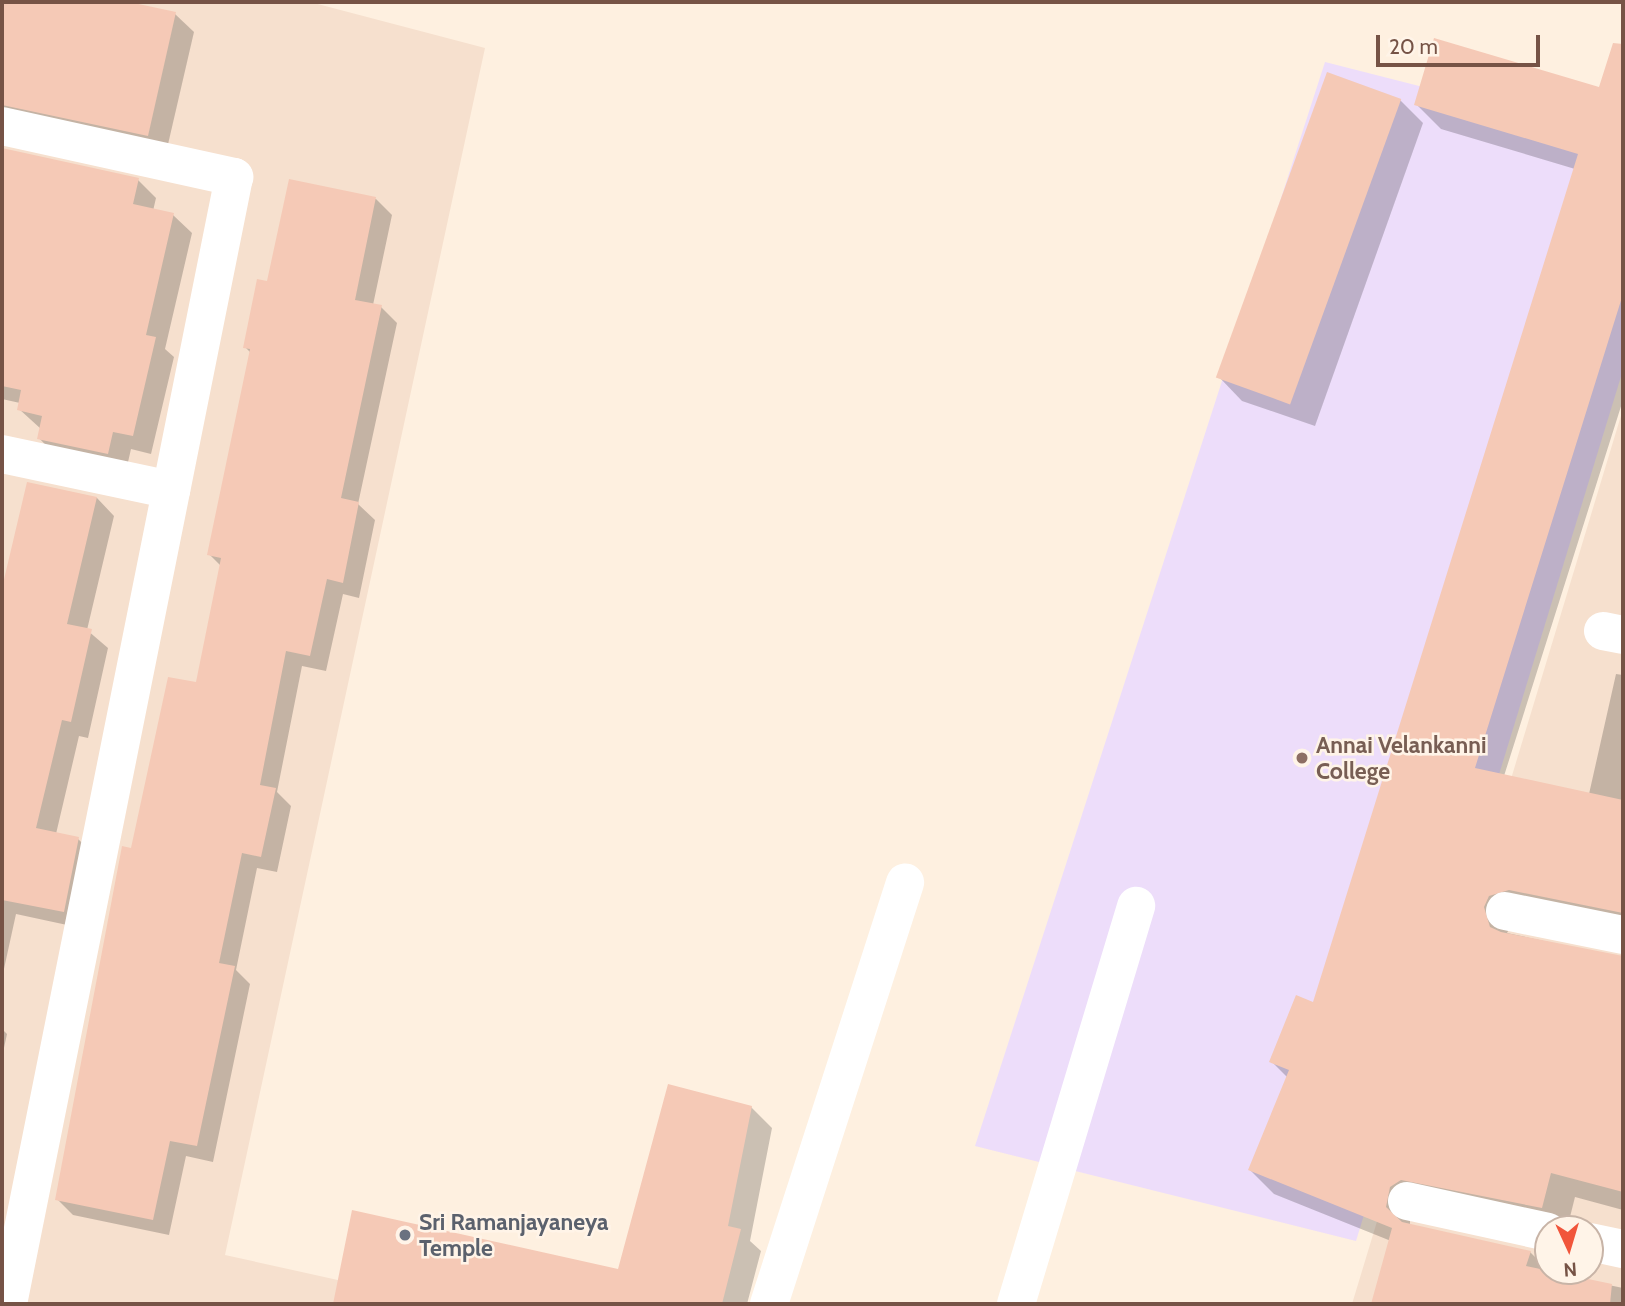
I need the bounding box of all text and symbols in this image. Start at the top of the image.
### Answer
scale bar [1380,21,1544,65]
text: 20 m [1389,34,1438,59]
place label: Annai Velankanni College [1316,731,1486,785]
marker: Annai Velankanni College [1294,750,1310,766]
place label: Sri Ramanjayaneya Temple [419,1208,609,1262]
north arrow [1534,1215,1604,1285]
marker: Sri Ramanjayaneya Temple [397,1227,413,1243]
text: N [1563,1258,1578,1281]

